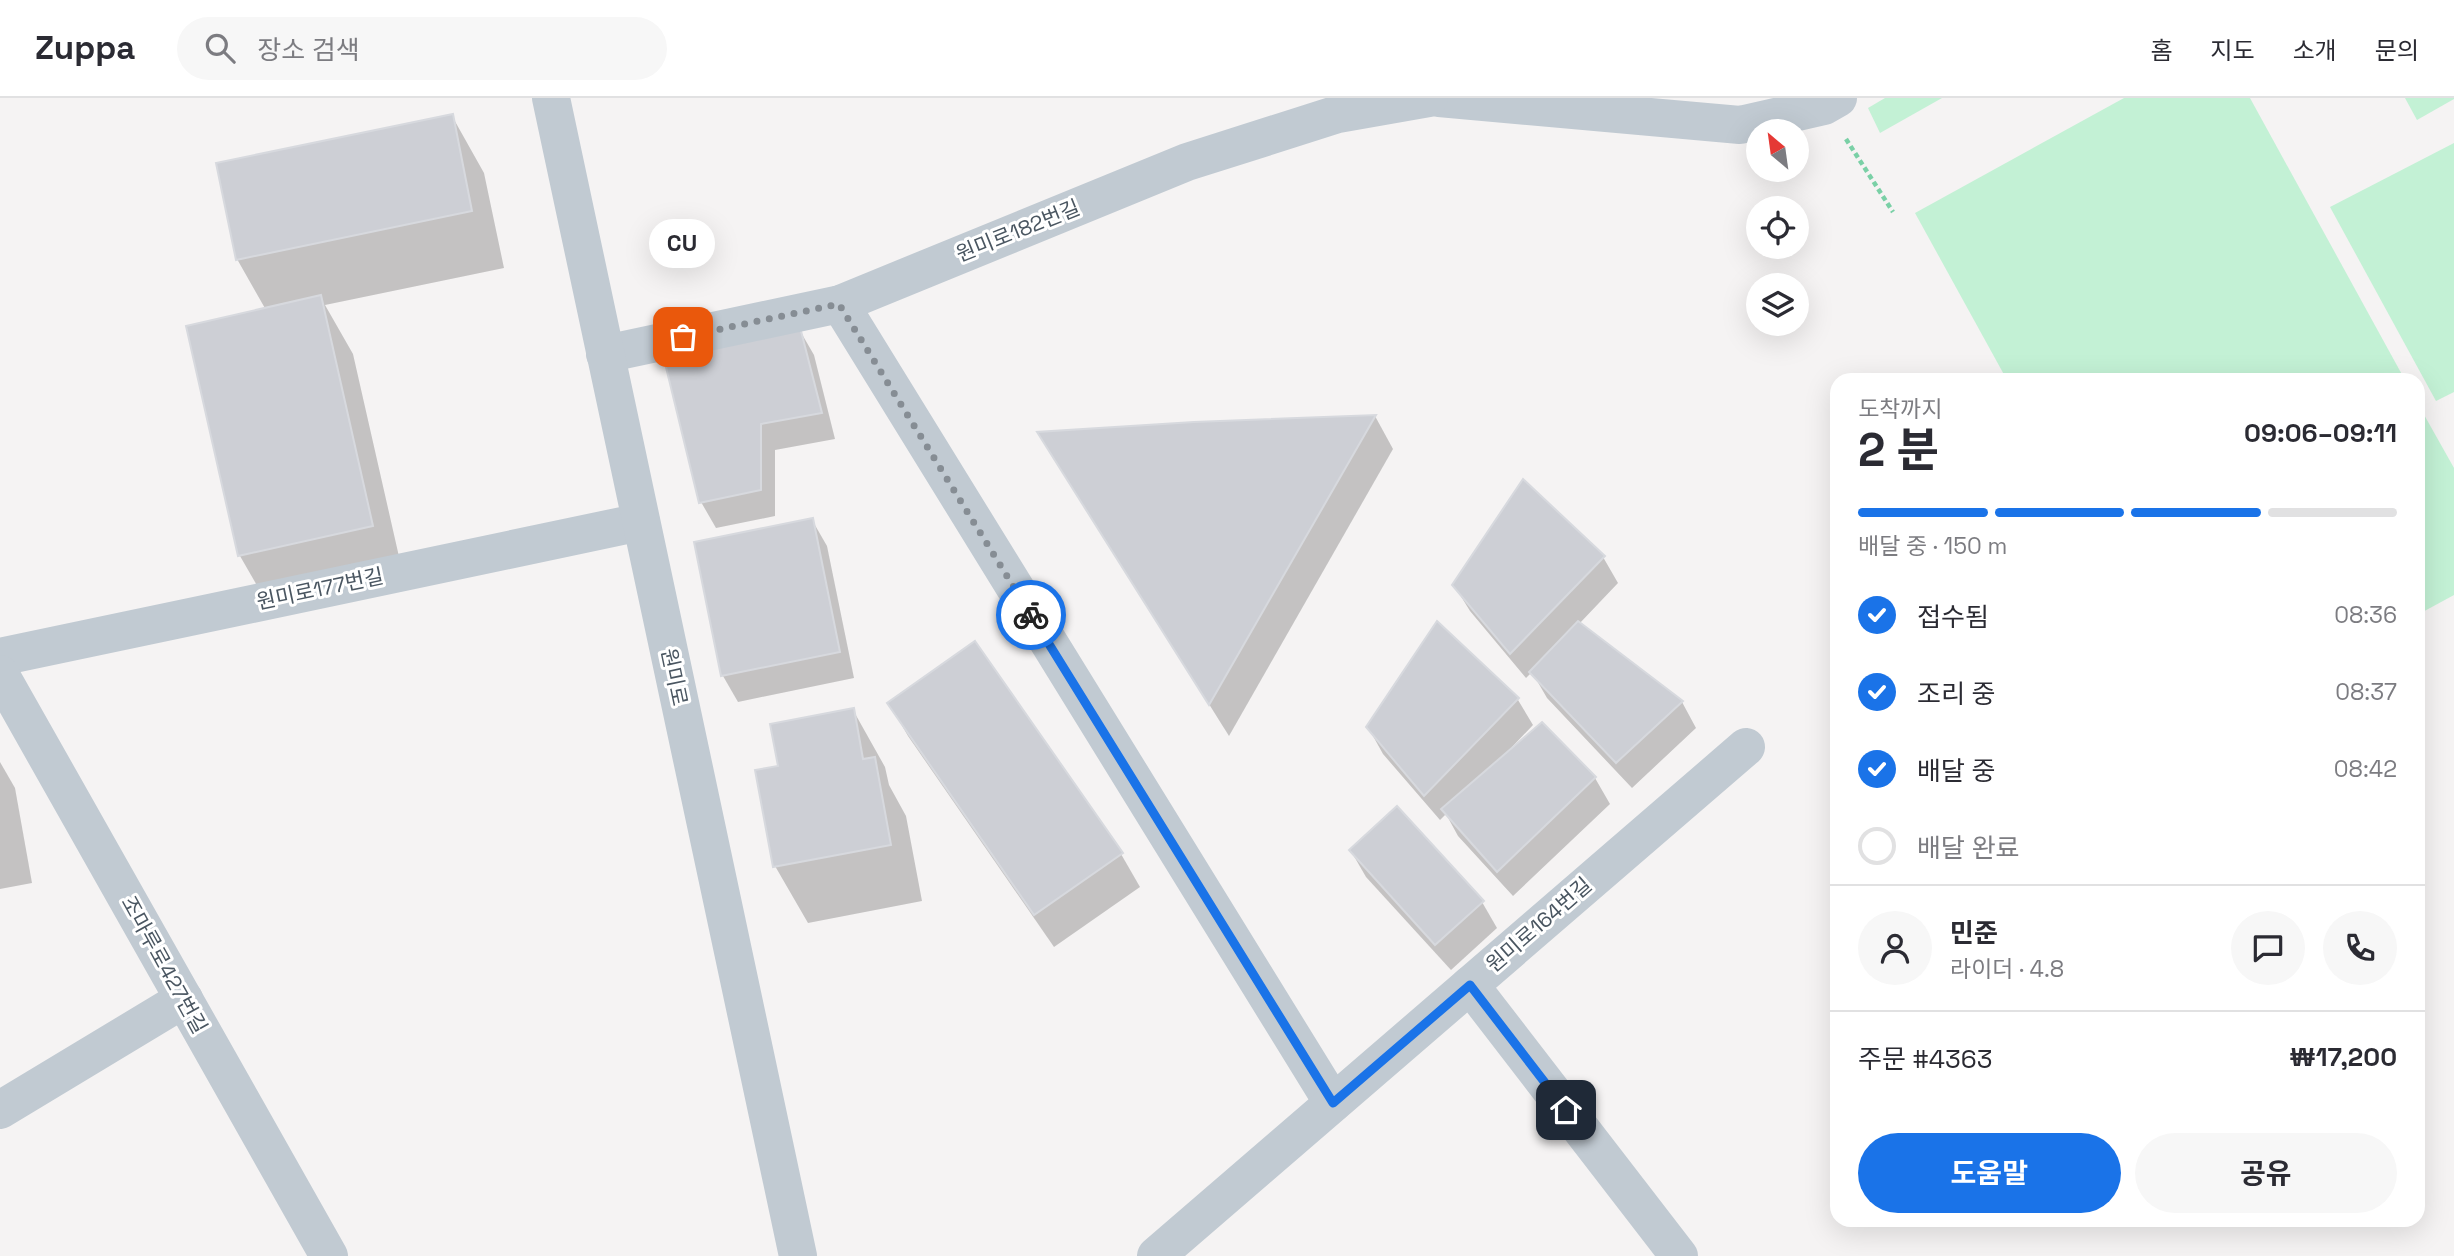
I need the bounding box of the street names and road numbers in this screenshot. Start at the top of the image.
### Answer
street label: 원미로182번길 [952,193,1084,268]
street label: 원미로177번길 [254,562,386,615]
street label: 원미로 [655,646,694,708]
street label: 원미로164번길 [1480,871,1597,978]
street label: 조마루로427번길 [115,891,213,1038]

